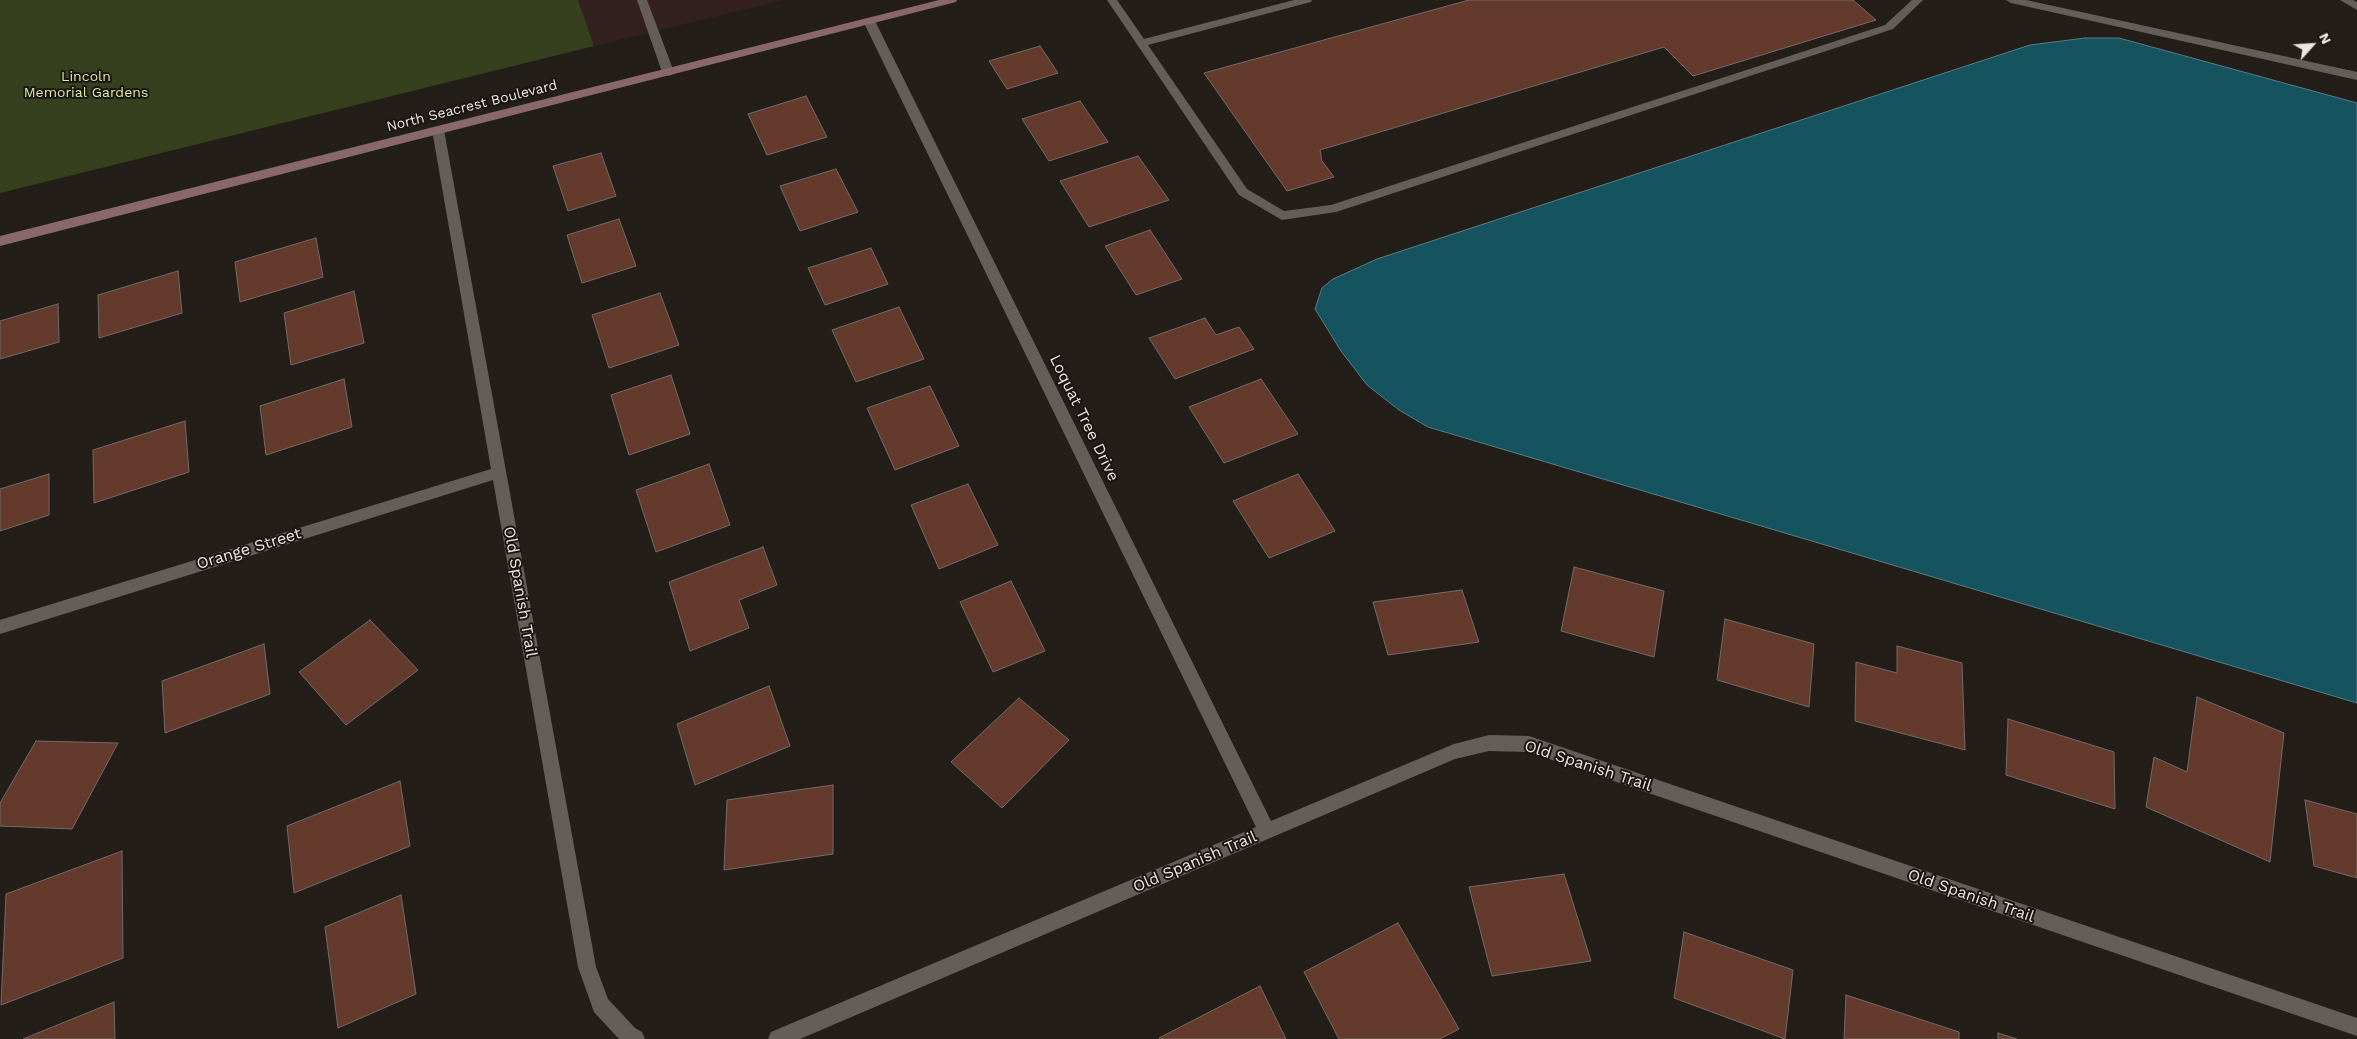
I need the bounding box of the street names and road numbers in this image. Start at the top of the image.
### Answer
street label: North Seacrest Boulevard [385,77,559,135]
street label: Loquat Tree Drive [1045,352,1123,484]
street label: Orange Street [194,524,304,574]
street label: Old Spanish Trail [499,525,541,659]
street label: Old Spanish Trail [1522,736,1654,796]
street label: Old Spanish Trail [1130,827,1260,897]
street label: Old Spanish Trail [1905,865,2037,927]

